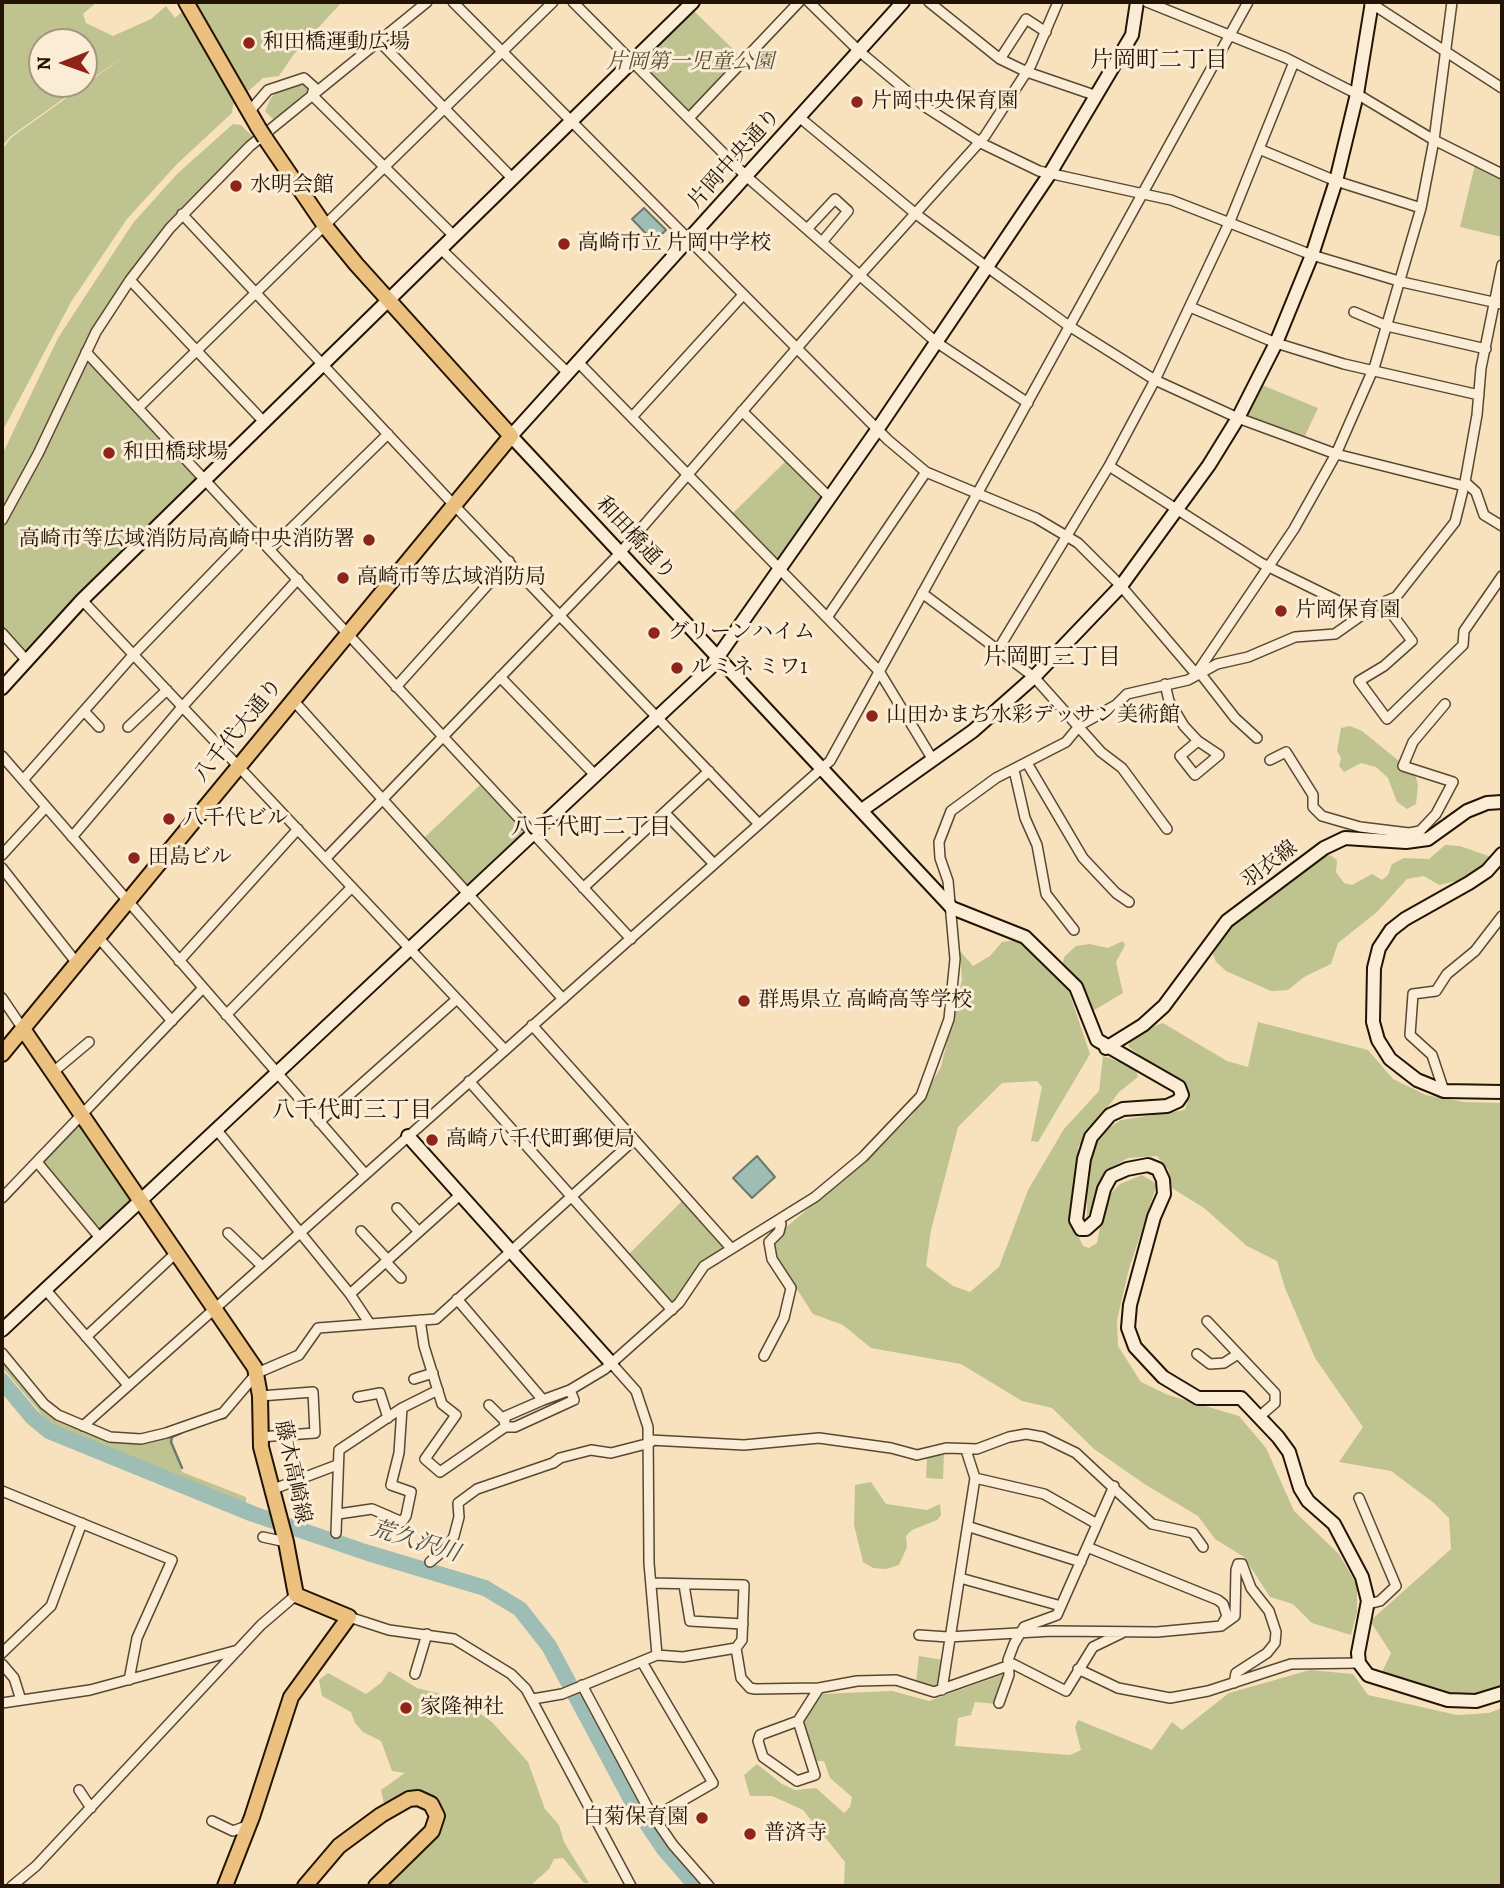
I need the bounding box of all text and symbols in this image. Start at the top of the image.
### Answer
north arrow [28,28,98,98]
place label: 和田橋運動広場 [263,30,410,56]
marker: 和田橋運動広場 [241,35,257,51]
district label: 片岡町二丁目 [1090,47,1228,75]
park label: 片岡第一児童公園 [606,50,774,76]
text: N [31,56,57,70]
place label: 片岡中央保育園 [871,89,1018,115]
marker: 片岡中央保育園 [849,94,865,110]
street label: 片岡中央通り [683,104,787,214]
place label: 水明会館 [250,173,334,199]
marker: 水明会館 [228,178,244,194]
place label: 高崎市立 片岡中学校 [578,231,771,257]
marker: 高崎市立 片岡中学校 [556,236,572,252]
place label: 和田橋球場 [123,440,228,466]
marker: 和田橋球場 [101,445,117,461]
street label: 和田橋通り [590,492,680,586]
place label: 高崎市等広域消防局高崎中央消防署 [19,527,355,553]
marker: 高崎市等広域消防局高崎中央消防署 [361,532,377,548]
place label: 高崎市等広域消防局 [357,565,546,591]
marker: 高崎市等広域消防局 [335,570,351,586]
place label: 片岡保育園 [1295,598,1400,624]
marker: 片岡保育園 [1273,603,1289,619]
place label: グリーンハイム [668,620,815,646]
marker: グリーンハイム [646,625,662,641]
district label: 片岡町三丁目 [983,644,1121,672]
place label: ルミネ ミワ1 [691,655,807,681]
marker: ルミネ ミワ1 [669,660,685,676]
street label: 八千代大通り [190,674,288,788]
place label: 山田かまち水彩デッサン美術館 [886,703,1180,729]
marker: 山田かまち水彩デッサン美術館 [864,708,880,724]
place label: 八千代ビル [183,806,288,832]
marker: 八千代ビル [161,811,177,827]
district label: 八千代町二丁目 [511,814,671,842]
street label: 羽衣線 [1237,836,1303,894]
place label: 田島ビル [148,845,232,871]
marker: 田島ビル [126,850,142,866]
place label: 群馬県立 高崎高等学校 [758,988,972,1014]
marker: 群馬県立 高崎高等学校 [736,993,752,1009]
district label: 八千代町三丁目 [272,1097,432,1125]
place label: 高崎八千代町郵便局 [446,1127,635,1153]
marker: 高崎八千代町郵便局 [424,1132,440,1148]
street label: 藤木高崎線 [269,1418,315,1526]
water label: 荒久沢川 [367,1515,463,1569]
place label: 家隆神社 [420,1695,504,1721]
marker: 家隆神社 [398,1700,414,1716]
place label: 白菊保育園 [583,1805,688,1831]
marker: 白菊保育園 [694,1810,710,1826]
place label: 普済寺 [764,1821,827,1847]
marker: 普済寺 [742,1826,758,1842]

